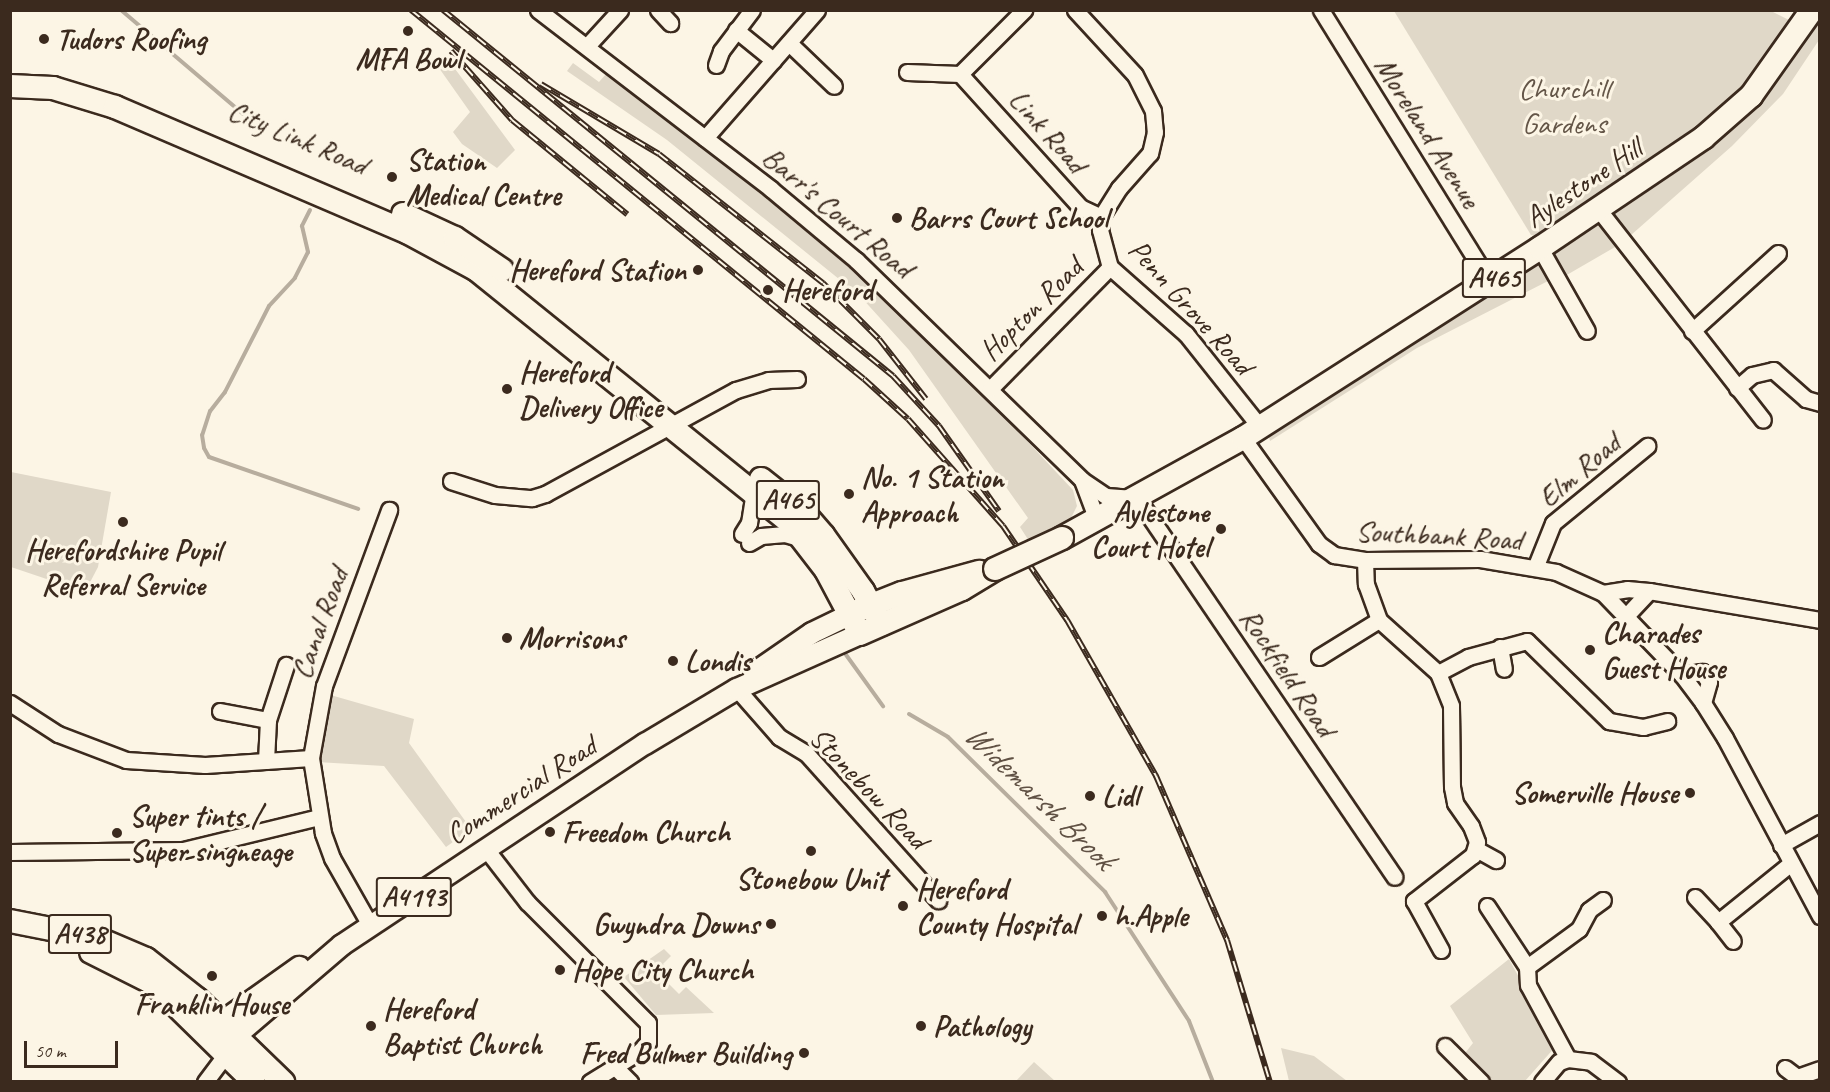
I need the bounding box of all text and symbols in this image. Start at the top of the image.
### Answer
place label: Tudors Roofing [56,21,206,57]
marker: MFA Bowl [401,24,415,38]
marker: Tudors Roofing [37,32,51,46]
place label: MFA Bowl [355,41,461,77]
street label: Moreland Avenue [1367,50,1489,214]
park label: Churchill Gardens [1519,70,1609,140]
street label: Link Road [1001,82,1095,180]
street label: City Link Road [223,92,373,182]
street label: Aylestone Hill [1517,131,1649,235]
street label: Barr's Court Road [755,139,921,285]
place label: Station Medical Centre [406,142,561,213]
marker: Station Medical Centre [383,168,401,186]
place label: Barrs Court School [909,200,1108,236]
marker: Barrs Court School [890,211,904,225]
street label: Penn Grove Road [1121,232,1261,382]
street label: Hopton Road [972,250,1090,368]
place label: Hereford Station [509,252,686,288]
road number: A465 [1461,253,1527,303]
marker: Hereford Station [691,263,705,277]
place label: Hereford [782,272,873,308]
marker: Hereford [759,281,777,299]
place label: Hereford Delivery Office [519,354,662,424]
marker: Hereford Delivery Office [500,382,514,396]
street label: Elm Road [1531,425,1627,515]
place label: No. 1 Station Approach [861,459,1004,530]
road number: A465 [755,475,821,525]
marker: No. 1 Station Approach [842,487,856,501]
place label: Aylestone Court Hotel [1091,494,1209,564]
street label: Southbank Road [1355,513,1523,557]
marker: Herefordshire Pupil Referral Service [116,515,130,529]
marker: Aylestone Court Hotel [1214,522,1228,536]
place label: Herefordshire Pupil Referral Service [25,532,221,602]
street label: Canal Road [282,563,356,683]
street label: Rockfield Road [1232,601,1344,743]
place label: Charades Guest House [1602,615,1725,686]
place label: Morrisons [519,620,625,656]
marker: Morrisons [500,631,514,645]
place label: Londis [685,643,751,679]
marker: Charades Guest House [1583,643,1597,657]
marker: Londis [666,654,680,668]
water label: Widemarsh Brook [956,716,1122,878]
street label: Stonebow Road [802,720,936,856]
street label: Commercial Road [439,728,603,852]
place label: Somerville House [1511,775,1678,811]
place label: Lidl [1102,778,1138,814]
marker: Somerville House [1683,786,1697,800]
marker: Lidl [1083,789,1097,803]
place label: Super tints / Super singneage [129,798,292,868]
place label: Freedom Church [562,814,730,850]
marker: Freedom Church [543,825,557,839]
marker: Super tints / Super singneage [110,826,124,840]
marker: Stonebow Unit [804,844,818,858]
place label: Stonebow Unit [735,861,887,897]
place label: Hereford County Hospital [916,871,1077,942]
road number: A4193 [375,872,453,922]
marker: Hereford County Hospital [894,897,912,915]
place label: h.Apple [1114,898,1187,934]
place label: Gwyndra Downs [593,906,759,942]
road number: A438 [47,909,113,959]
marker: h.Apple [1095,909,1109,923]
marker: Gwyndra Downs [764,917,778,931]
place label: Hope City Church [572,952,752,988]
marker: Hope City Church [553,963,567,977]
marker: Franklin House [205,969,219,983]
place label: Franklin House [135,986,289,1022]
place label: Hereford Baptist Church [383,991,543,1062]
place label: Pathology [933,1008,1031,1044]
marker: Hereford Baptist Church [364,1019,378,1033]
marker: Pathology [914,1019,928,1033]
scale bar [27,1029,122,1067]
place label: Fred Bulmer Building [579,1035,792,1071]
text: 50 m [35,1040,66,1062]
marker: Fred Bulmer Building [797,1046,811,1060]

